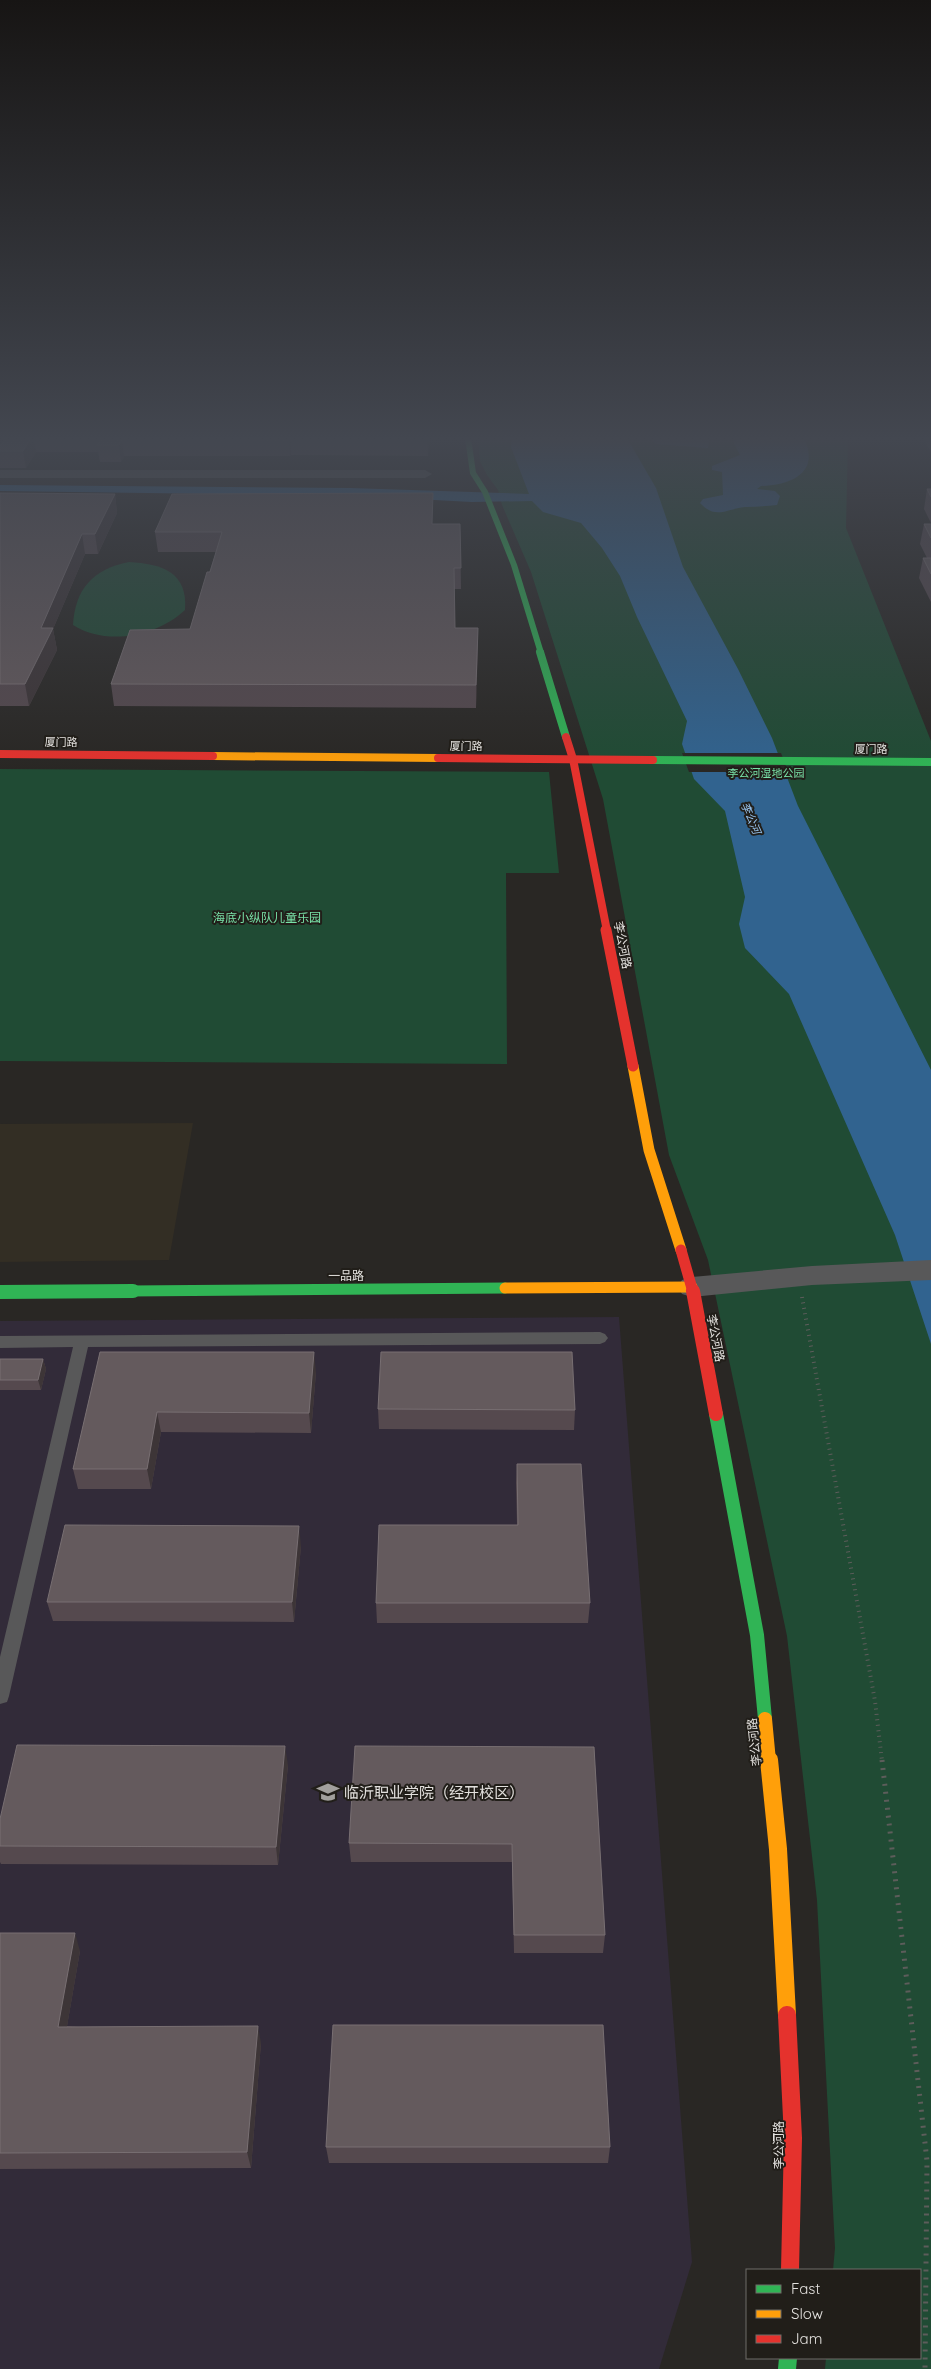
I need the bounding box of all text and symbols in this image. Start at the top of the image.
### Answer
street label: 厦门路 [44,735,78,749]
street label: 厦门路 [449,739,483,753]
street label: 厦门路 [855,742,888,756]
park label: 李公河湿地公园 [728,766,805,780]
water label: 李公河 [738,800,765,838]
park label: 海底小纵队儿童乐园 [213,910,321,925]
street label: 李公河路 [611,920,635,970]
street label: 一品路 [328,1268,364,1283]
street label: 李公河路 [704,1313,728,1363]
street label: 李公河路 [744,1717,764,1767]
school or university icon: 临沂职业学院（经开校区） [315,1779,341,1805]
place label: 临沂职业学院（经开校区） [344,1783,524,1802]
street label: 李公河路 [771,2121,786,2169]
legend [746,2269,921,2359]
text: Fast [791,2279,820,2298]
text: Slow [791,2304,823,2323]
text: Jam [791,2329,822,2348]

